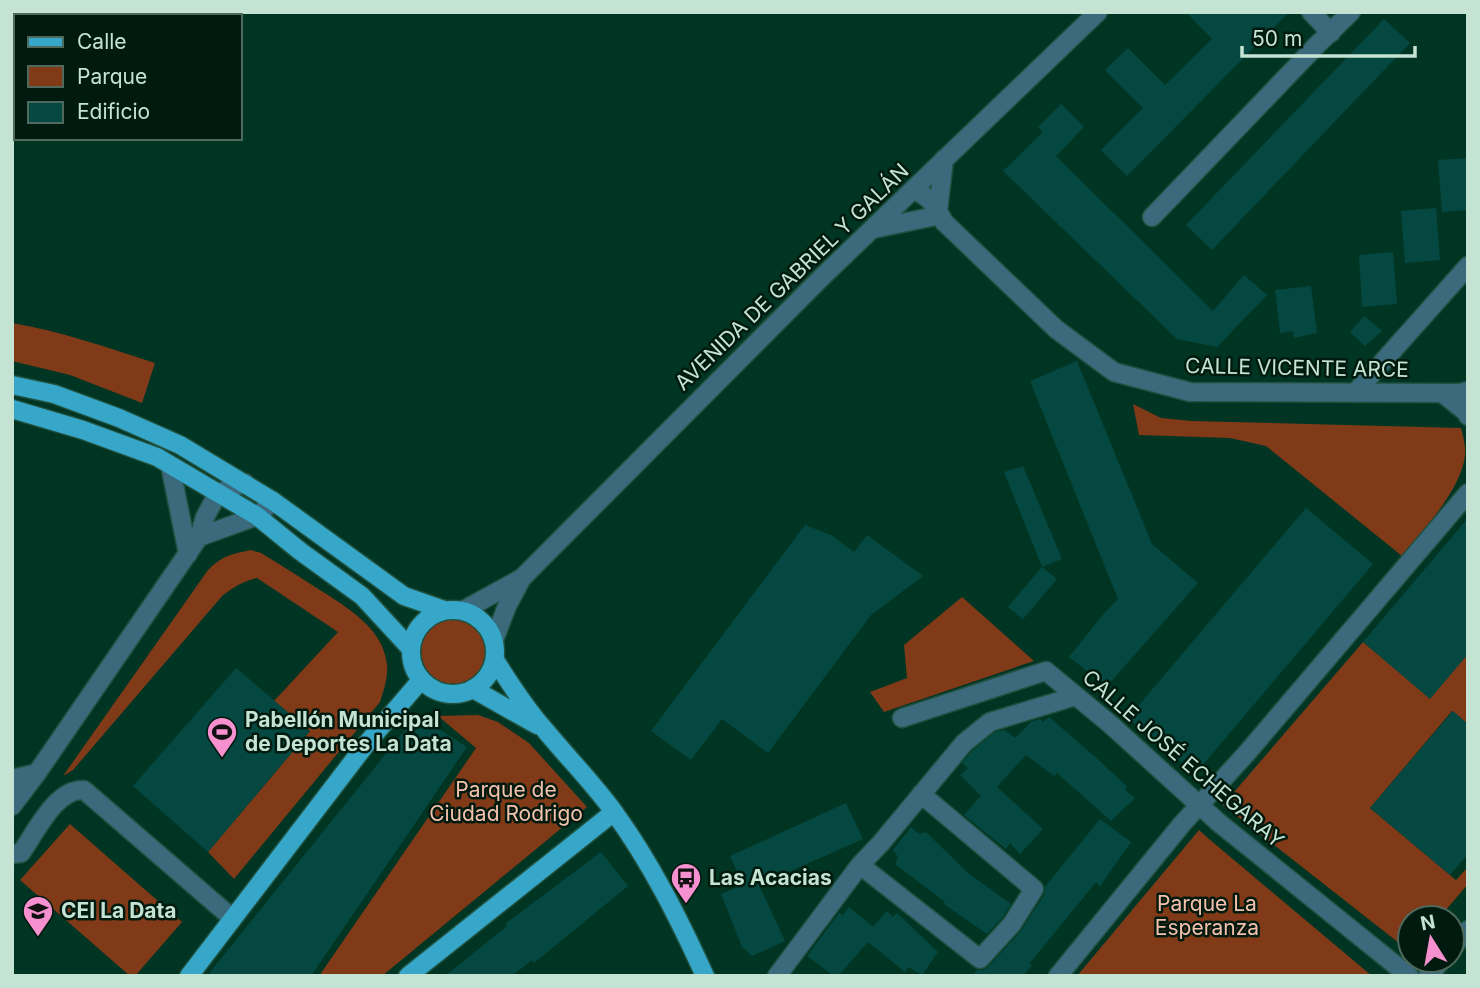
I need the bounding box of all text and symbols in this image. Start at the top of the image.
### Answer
legend [14,14,242,140]
scale bar [1242,14,1415,58]
text: 50 m [1252,26,1302,51]
text: Calle [77,29,127,54]
text: Parque [77,64,147,89]
text: Edificio [77,99,150,124]
street label: AVENIDA DE GABRIEL Y GALÁN [669,157,914,395]
street label: CALLE VICENTE ARCE [1185,353,1409,382]
street label: CALLE JOSÉ ECHEGARAY [1078,664,1290,853]
place label: Pabellón Municipal de Deportes La Data [245,707,452,756]
sports icon: Pabellón Municipal de Deportes La Data [205,715,239,759]
park label: Parque de Ciudad Rodrigo [429,777,583,826]
bus stop icon: Las Acacias [669,861,703,905]
place label: Las Acacias [709,865,832,890]
park label: Parque La Esperanza [1155,891,1259,940]
school or university icon: CEI La Data [21,894,55,938]
place label: CEI La Data [61,898,177,923]
north arrow [1396,904,1466,974]
text: N [1419,910,1437,935]

